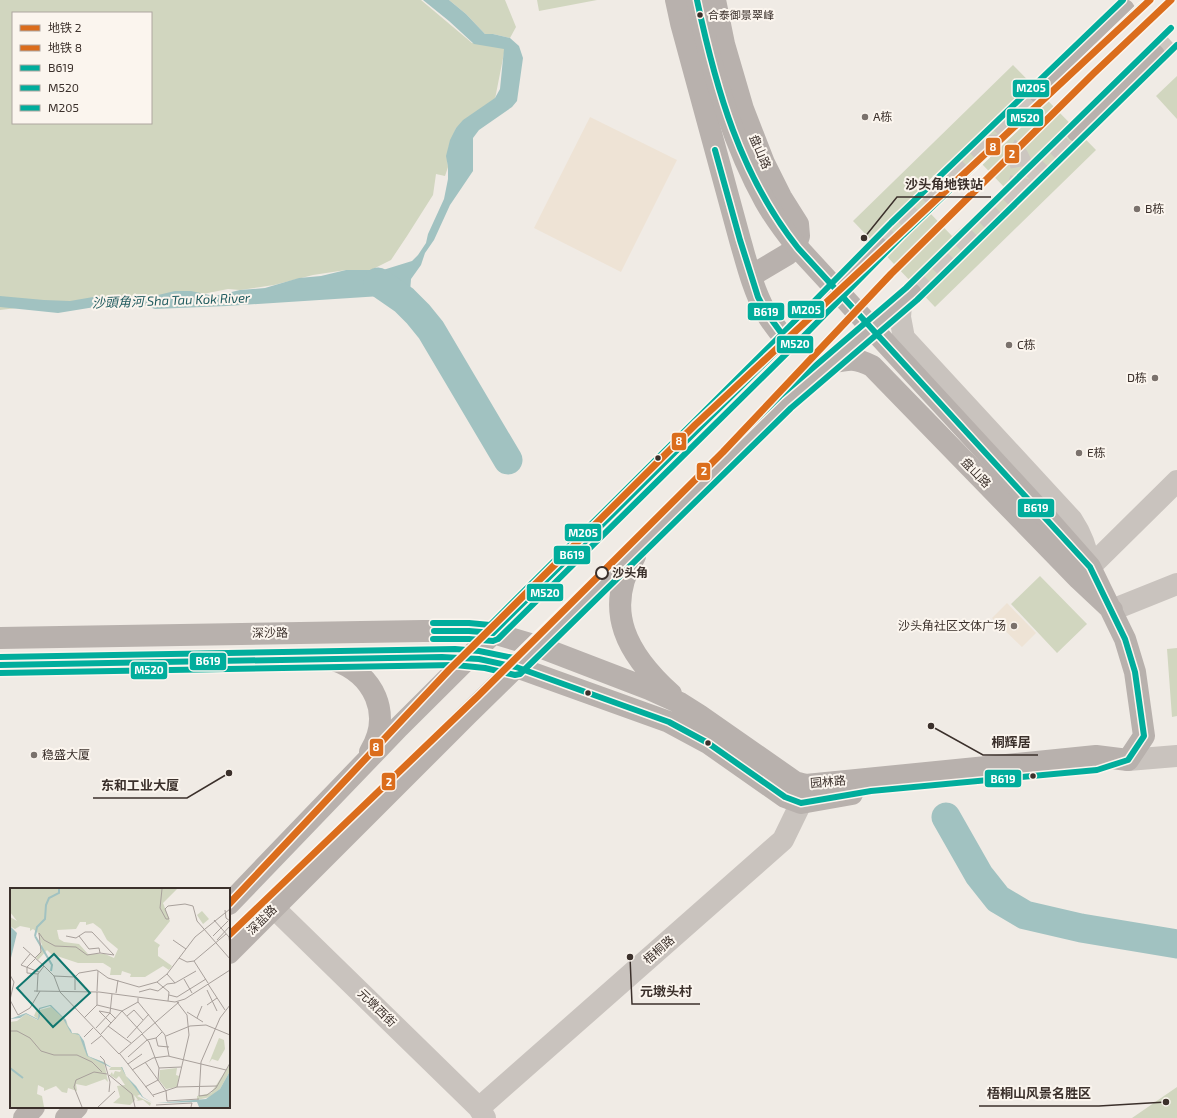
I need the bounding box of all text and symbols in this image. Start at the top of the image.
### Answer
place label: 合泰御景翠峰 [708,8,774,21]
marker: 合泰御景翠峰 [695,10,705,20]
legend [12,12,152,124]
text: 地铁 2 [48,20,82,34]
text: 地铁 8 [48,40,82,54]
text: B619 [48,60,74,74]
line badge: M205 [1012,79,1050,98]
text: M520 [48,80,79,94]
text: M205 [1016,81,1046,94]
text: M205 [48,100,79,114]
line badge: M520 [1006,108,1044,127]
place label: A栋 [873,109,892,123]
text: M520 [1010,111,1040,124]
marker: A栋 [860,112,870,122]
street label: 盘山路 [747,132,774,171]
line badge: 8 [985,137,1001,156]
text: 8 [990,140,997,153]
line badge: 2 [1004,144,1020,164]
text: 2 [1009,147,1015,160]
callout: 沙头角地铁站 [897,172,991,197]
text: 沙头角地铁站 [905,176,983,192]
place label: B栋 [1145,201,1164,215]
marker: B栋 [1132,204,1142,214]
water label: 沙頭角河 Sha Tau Kok River [92,289,251,311]
line badge: M205 [787,300,825,319]
line badge: B619 [747,302,785,321]
text: M205 [791,303,821,316]
text: B619 [754,305,778,318]
line badge: M520 [776,335,814,354]
text: M520 [780,337,810,350]
place label: C栋 [1017,337,1036,351]
marker: C栋 [1004,340,1014,350]
place label: D栋 [1127,370,1147,384]
marker: D栋 [1150,373,1160,383]
line badge: 8 [671,432,687,451]
text: 8 [676,434,683,447]
place label: E栋 [1087,445,1106,459]
marker: E栋 [1074,448,1084,458]
unlabelled marker [653,453,663,463]
street label: 盘山路 [959,454,994,490]
line badge: 2 [696,462,711,481]
text: 2 [701,464,707,477]
line badge: B619 [1017,498,1055,518]
text: B619 [1024,501,1048,514]
line badge: M205 [564,523,602,542]
text: M205 [568,526,598,539]
line badge: B619 [553,545,591,565]
text: B619 [560,548,584,561]
place label: 沙头角 [612,565,648,579]
marker: 沙头角 [595,566,609,580]
line badge: M520 [526,583,564,602]
text: M520 [530,586,560,599]
place label: 沙头角社区文体广场 [898,618,1006,632]
marker: 沙头角社区文体广场 [1009,621,1019,631]
street label: 深沙路 [252,625,288,639]
line badge: B619 [189,652,227,671]
text: B619 [196,654,220,667]
line badge: M520 [130,661,168,680]
text: M520 [134,663,164,676]
unlabelled marker [583,688,593,698]
callout: 桐辉居 [983,730,1038,755]
text: 桐辉居 [991,734,1031,750]
line badge: 8 [369,738,384,757]
unlabelled marker [703,738,713,748]
text: 8 [373,740,380,753]
place label: 稳盛大厦 [42,747,90,761]
marker: 稳盛大厦 [29,750,39,760]
line badge: B619 [984,769,1022,788]
unlabelled marker [1028,771,1038,781]
line badge: 2 [381,772,396,791]
street label: 园林路 [809,772,846,790]
text: B619 [991,772,1015,785]
callout: 东和工业大厦 [93,773,187,798]
text: 2 [386,775,392,788]
text: 东和工业大厦 [101,777,179,793]
inset map [10,888,230,1108]
street label: 深盐路 [244,902,279,937]
street label: 梧桐路 [640,932,677,966]
callout: 元墩头村 [632,979,700,1004]
text: 元墩头村 [640,983,692,999]
street label: 元墩西街 [356,986,400,1029]
callout: 梧桐山风景名胜区 [979,1081,1099,1106]
text: 梧桐山风景名胜区 [987,1085,1091,1101]

